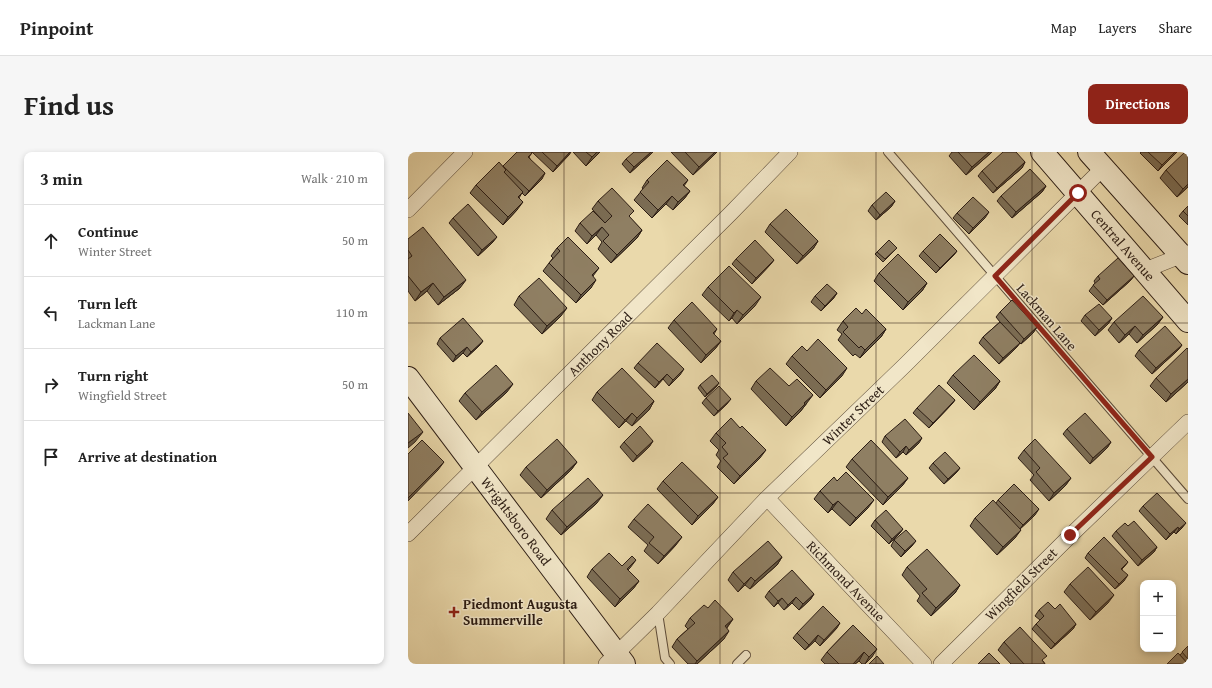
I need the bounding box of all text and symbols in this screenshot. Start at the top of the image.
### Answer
text: Pinpoint [20,14,93,42]
text: Map [1051,18,1077,38]
text: Layers [1099,18,1137,38]
text: Share [1159,18,1192,38]
text: Find us [24,84,114,125]
button: Directions [1088,84,1188,124]
text: 3 min [40,166,82,191]
text: Walk · 210 m [301,169,368,188]
route start [1069,184,1087,202]
street label: Central Avenue [1086,205,1160,286]
text: Continue [78,221,139,242]
icon: ahead [40,230,62,252]
text: 50 m [342,231,368,250]
text: Winter Street [78,242,152,261]
street label: Lackman Lane [1012,279,1082,355]
text: Turn left [78,293,137,314]
icon: left [40,302,62,324]
text: 110 m [336,303,368,322]
street label: Anthony Road [563,307,637,381]
text: Lackman Lane [78,314,155,333]
text: Turn right [78,365,149,386]
icon: right [40,374,62,396]
text: 50 m [342,375,368,394]
street label: Winter Street [817,380,889,450]
text: Wingfield Street [78,386,167,405]
icon: arrive [40,446,62,468]
text: Arrive at destination [78,446,217,467]
street label: Wrightsboro Road [476,472,556,570]
route end [1061,526,1079,544]
street label: Richmond Avenue [802,536,890,626]
street label: Wingfield Street [980,543,1062,625]
map controls [1140,580,1176,652]
button: + [1140,580,1176,616]
place label: Piedmont Augusta Summerville [463,594,578,630]
marker: Piedmont Augusta Summerville [448,606,460,618]
button: − [1140,616,1176,652]

